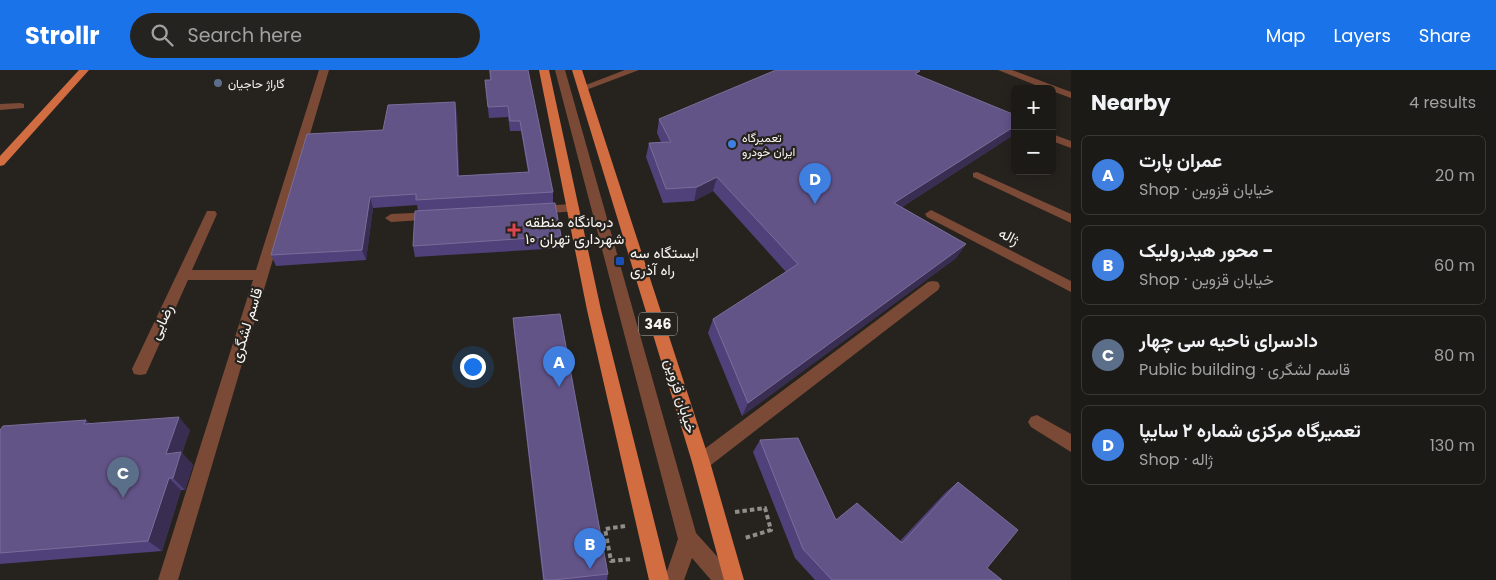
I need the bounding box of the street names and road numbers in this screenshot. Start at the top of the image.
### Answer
street label: ژاله [995,222,1023,250]
street label: قاسم لشگری [225,285,267,365]
street label: رضایی [144,301,178,343]
road number: 346 [639,312,677,336]
street label: خیابان قزوین [660,356,702,436]

